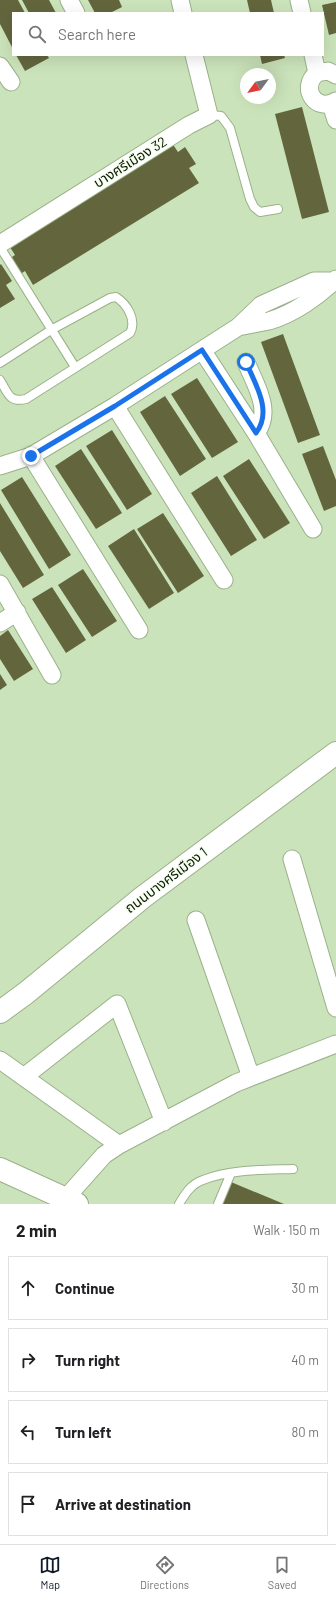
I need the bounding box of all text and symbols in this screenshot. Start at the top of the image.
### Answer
search box [12,12,324,56]
icon: search [26,23,48,45]
text: Search here [58,25,136,43]
north arrow [240,68,276,104]
street label: บางศรีเมือง 32 [90,132,169,191]
route start [237,353,255,371]
route end [22,447,40,465]
street label: ถนนบางศรีเมือง 1 [121,843,210,916]
text: 2 min [16,1220,57,1240]
text: Walk · 150 m [253,1222,320,1238]
icon: ahead [17,1277,39,1299]
text: Continue [55,1279,115,1297]
text: 30 m [292,1280,319,1296]
icon: right [17,1349,39,1371]
text: Turn right [55,1351,120,1369]
text: 40 m [291,1352,319,1368]
icon: left [17,1421,39,1443]
text: Turn left [55,1423,111,1441]
text: 80 m [292,1424,319,1440]
icon: arrive [17,1493,39,1515]
text: Arrive at destination [55,1495,191,1513]
tab: Map [39,1554,61,1591]
tab: Directions [140,1554,189,1591]
tab: Saved [268,1554,297,1591]

